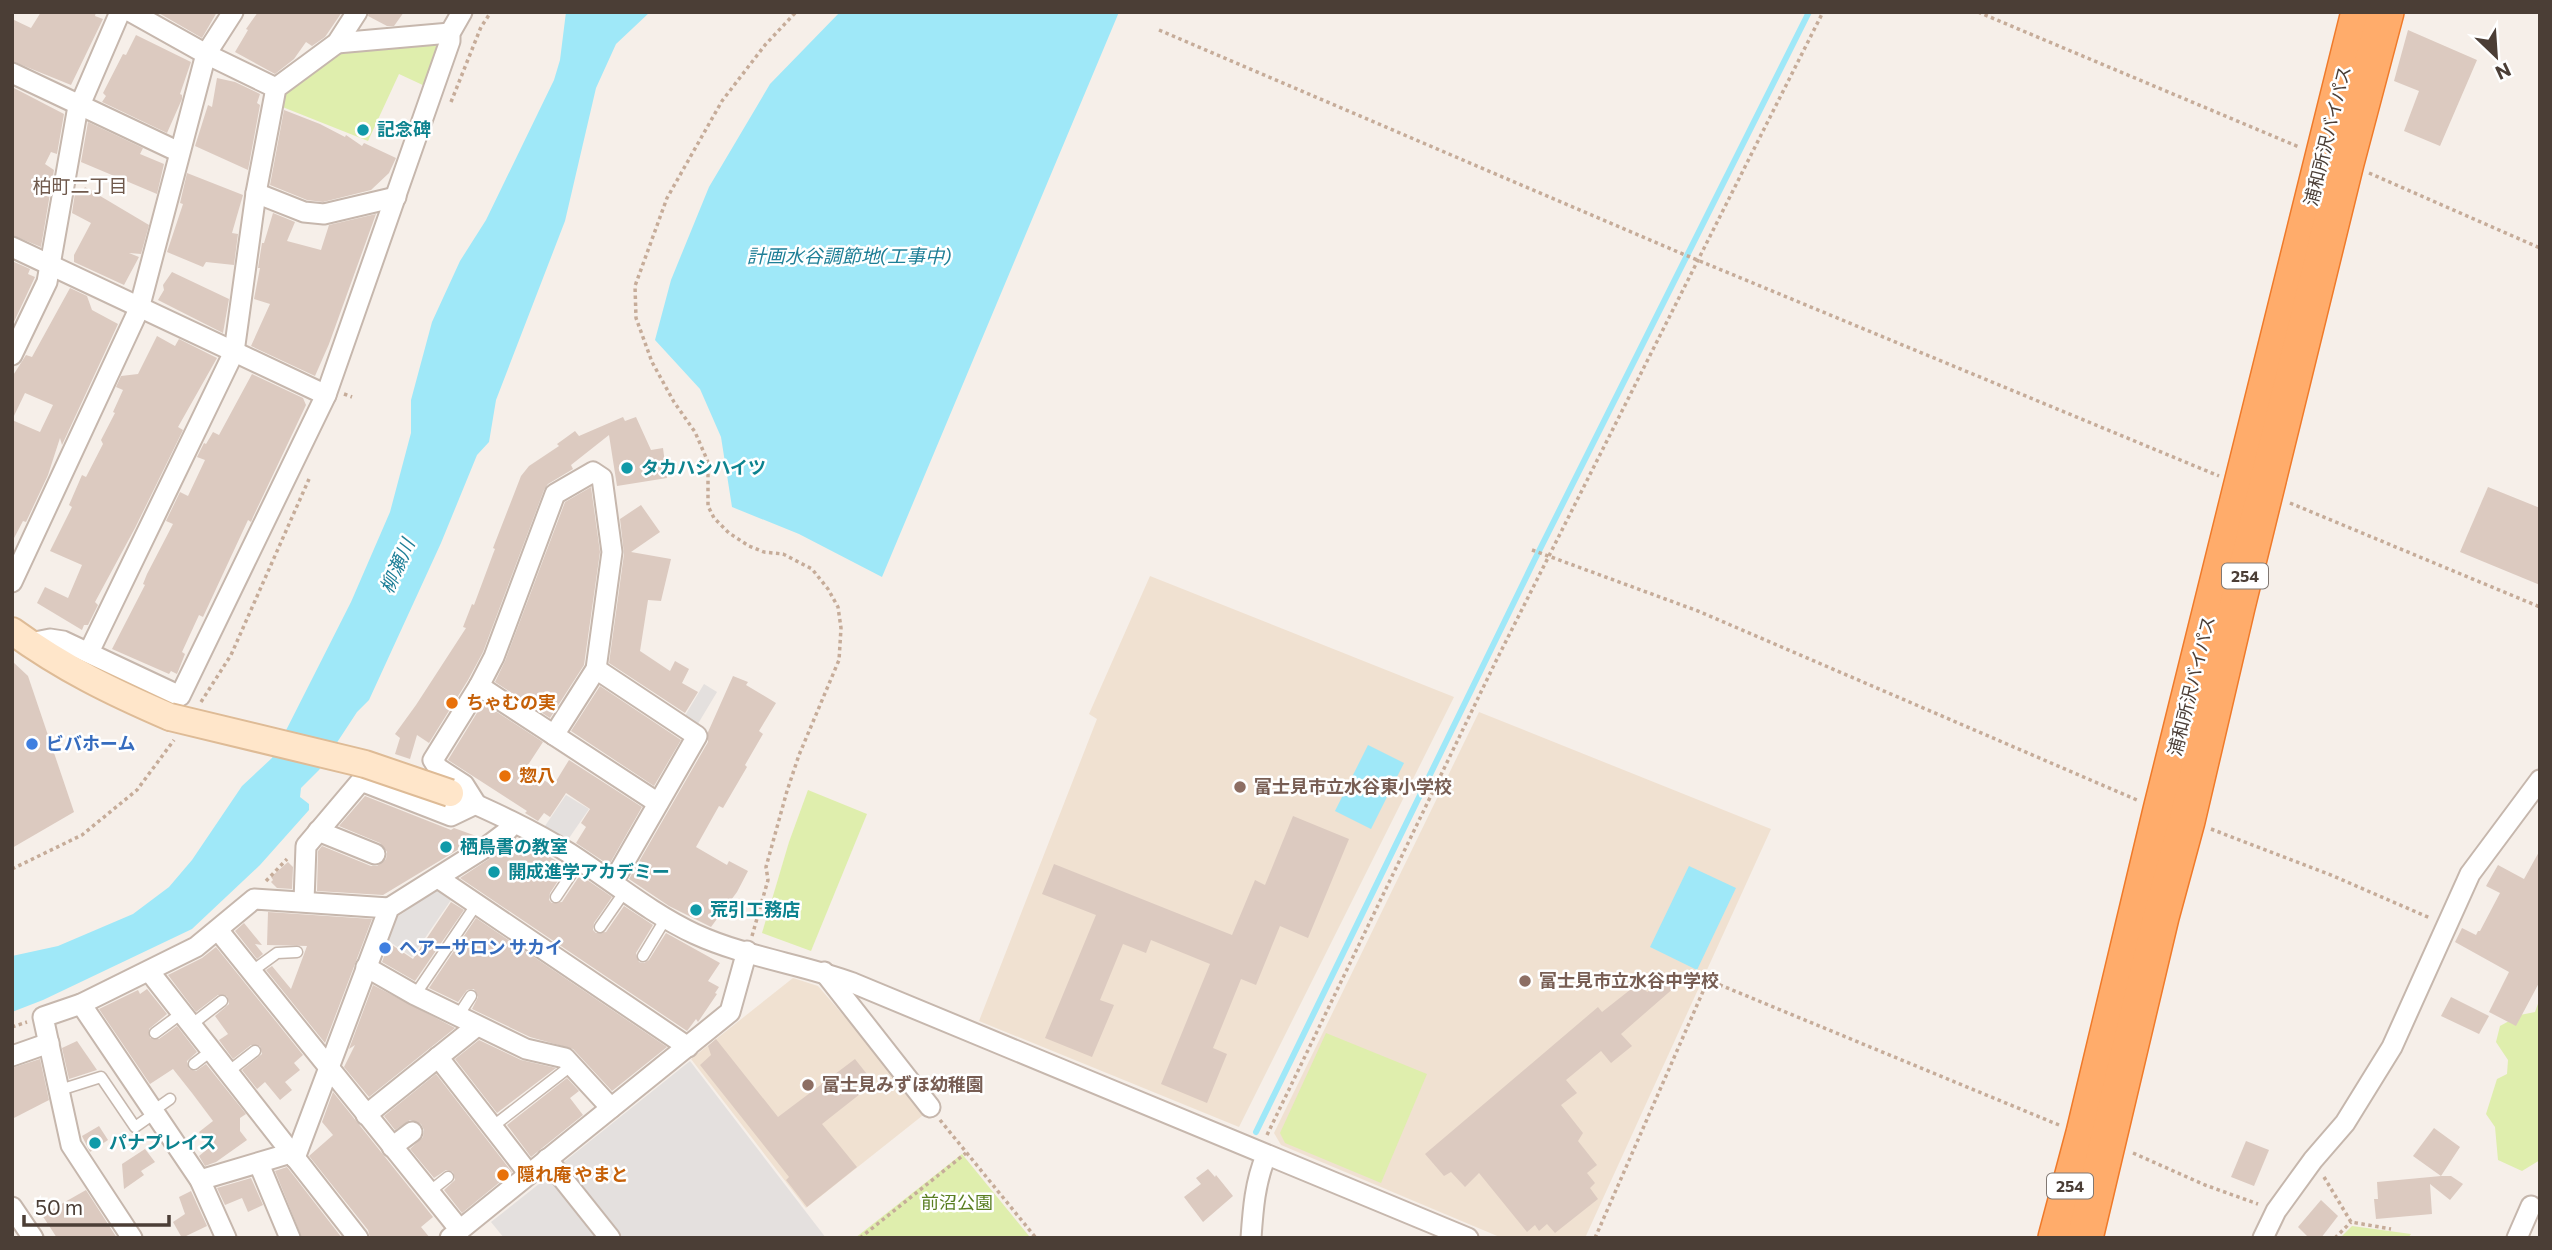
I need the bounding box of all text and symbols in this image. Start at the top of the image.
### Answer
north arrow [2461,21,2531,91]
text: N [2492,58,2515,85]
street label: 浦和所沢バイパス [2299,63,2355,208]
place label: 記念碑 [377,118,431,140]
marker: 記念碑 [355,122,371,138]
district label: 柏町二丁目 [32,174,128,197]
water label: 計画水谷調節地(工事中) [747,244,951,267]
place label: タカハシハイツ [641,456,766,478]
marker: タカハシハイツ [619,460,635,476]
water label: 柳瀬川 [374,533,419,597]
road number: 254 [2222,564,2268,589]
street label: 浦和所沢バイパス [2163,613,2219,758]
place label: ちゃむの実 [466,691,556,713]
marker: ちゃむの実 [444,695,460,711]
place label: ビバホーム [46,732,135,754]
marker: ビバホーム [24,736,40,752]
place label: 惣八 [519,764,555,786]
marker: 惣八 [497,768,513,784]
place label: 富士見市立水谷東小学校 [1254,775,1452,797]
marker: 富士見市立水谷東小学校 [1232,779,1248,795]
place label: 栖鳥書の教室 [460,835,568,857]
marker: 栖鳥書の教室 [438,839,454,855]
place label: 開成進学アカデミー [508,860,670,882]
marker: 開成進学アカデミー [486,864,502,880]
place label: 荒引工務店 [710,898,800,920]
marker: 荒引工務店 [688,902,704,918]
place label: ヘアーサロン サカイ [399,936,563,958]
marker: ヘアーサロン サカイ [377,940,393,956]
place label: 富士見市立水谷中学校 [1539,969,1719,991]
marker: 富士見市立水谷中学校 [1517,973,1533,989]
place label: 富士見みずほ幼稚園 [822,1073,984,1095]
marker: 富士見みずほ幼稚園 [800,1077,816,1093]
place label: パナプレイス [109,1131,216,1153]
marker: パナプレイス [87,1135,103,1151]
place label: 隠れ庵 やまと [517,1163,628,1185]
marker: 隠れ庵 やまと [495,1167,511,1183]
road number: 254 [2047,1174,2093,1198]
scale bar [24,1184,170,1228]
park label: 前沼公園 [921,1191,993,1213]
text: 50 m [35,1194,83,1219]

